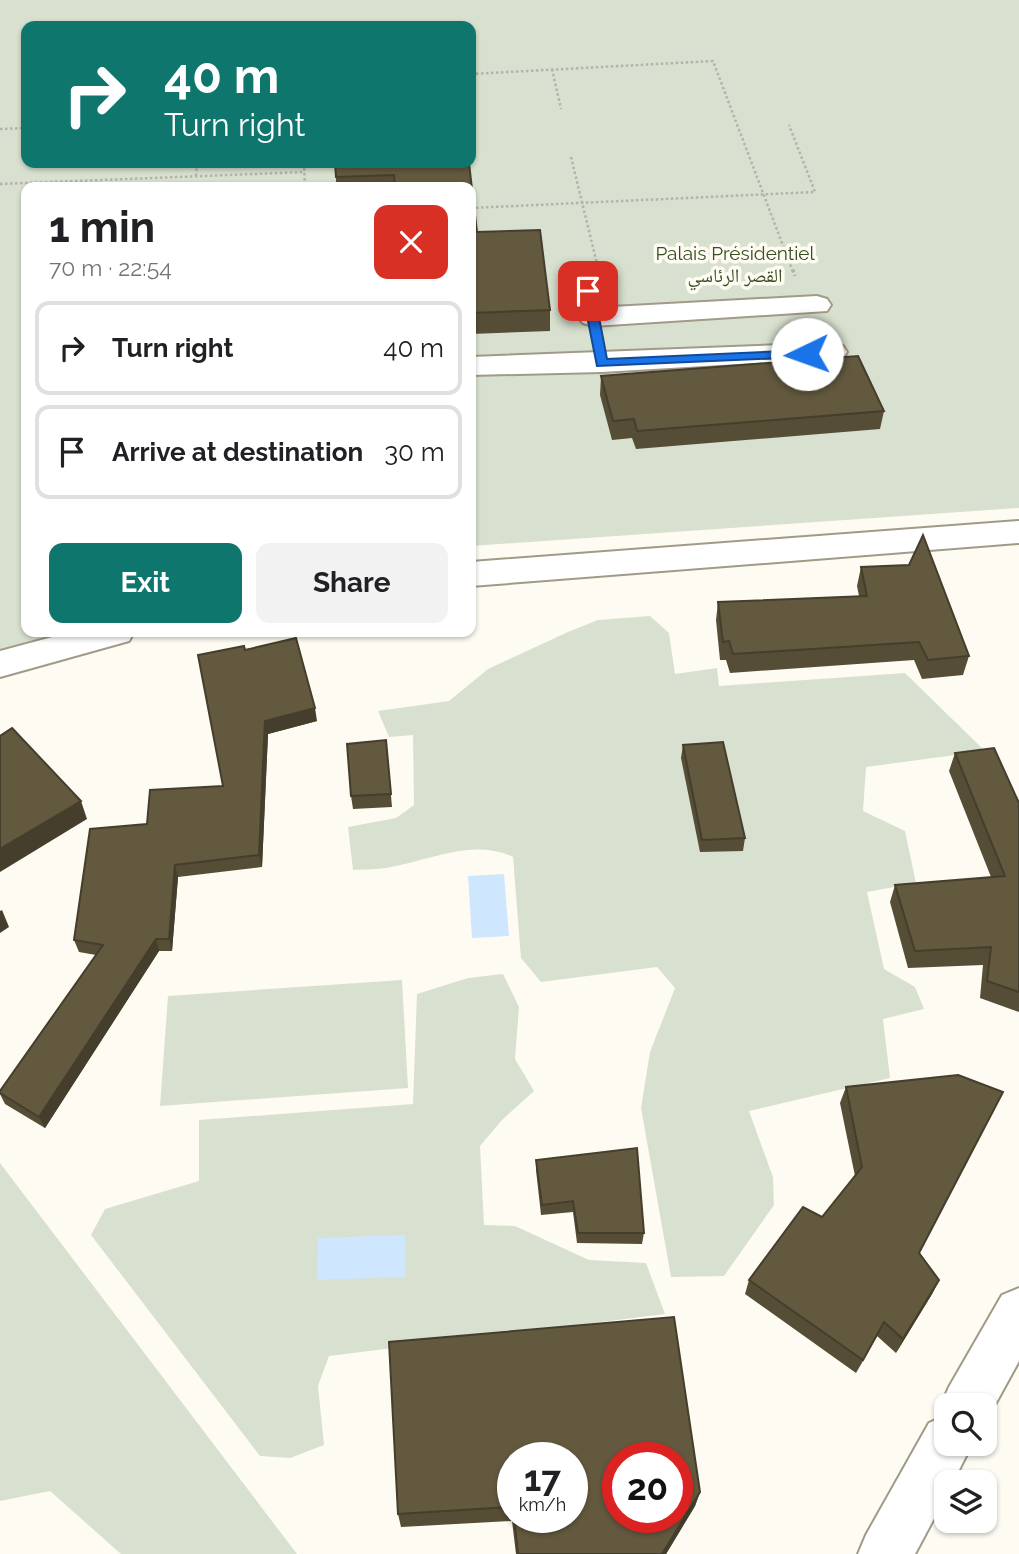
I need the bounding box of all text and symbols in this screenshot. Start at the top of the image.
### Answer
text: 40 m [164,47,279,104]
icon: right [49,49,140,140]
text: Turn right [164,106,305,143]
text: 1 min [49,203,155,252]
button: close [374,205,448,279]
park label: Palais Présidentiel القصر الرئاسي [655,242,815,291]
text: 70 m · 22:54 [49,254,172,281]
pin [558,261,618,321]
icon: arrive [569,272,607,310]
position arrow [770,317,844,391]
icon: right [53,329,91,367]
text: Turn right [112,333,233,363]
text: 40 m [383,333,444,363]
icon: arrive [53,433,91,471]
text: Arrive at destination [112,437,363,467]
text: 30 m [384,437,445,467]
button: Exit [49,543,242,623]
button: Share [256,543,448,623]
map controls [934,1393,997,1533]
button: search [934,1393,997,1456]
speed limit sign: 20 [602,1442,693,1533]
text: 17 [524,1458,561,1499]
button: layers [934,1470,997,1533]
text: km/h [519,1494,566,1515]

